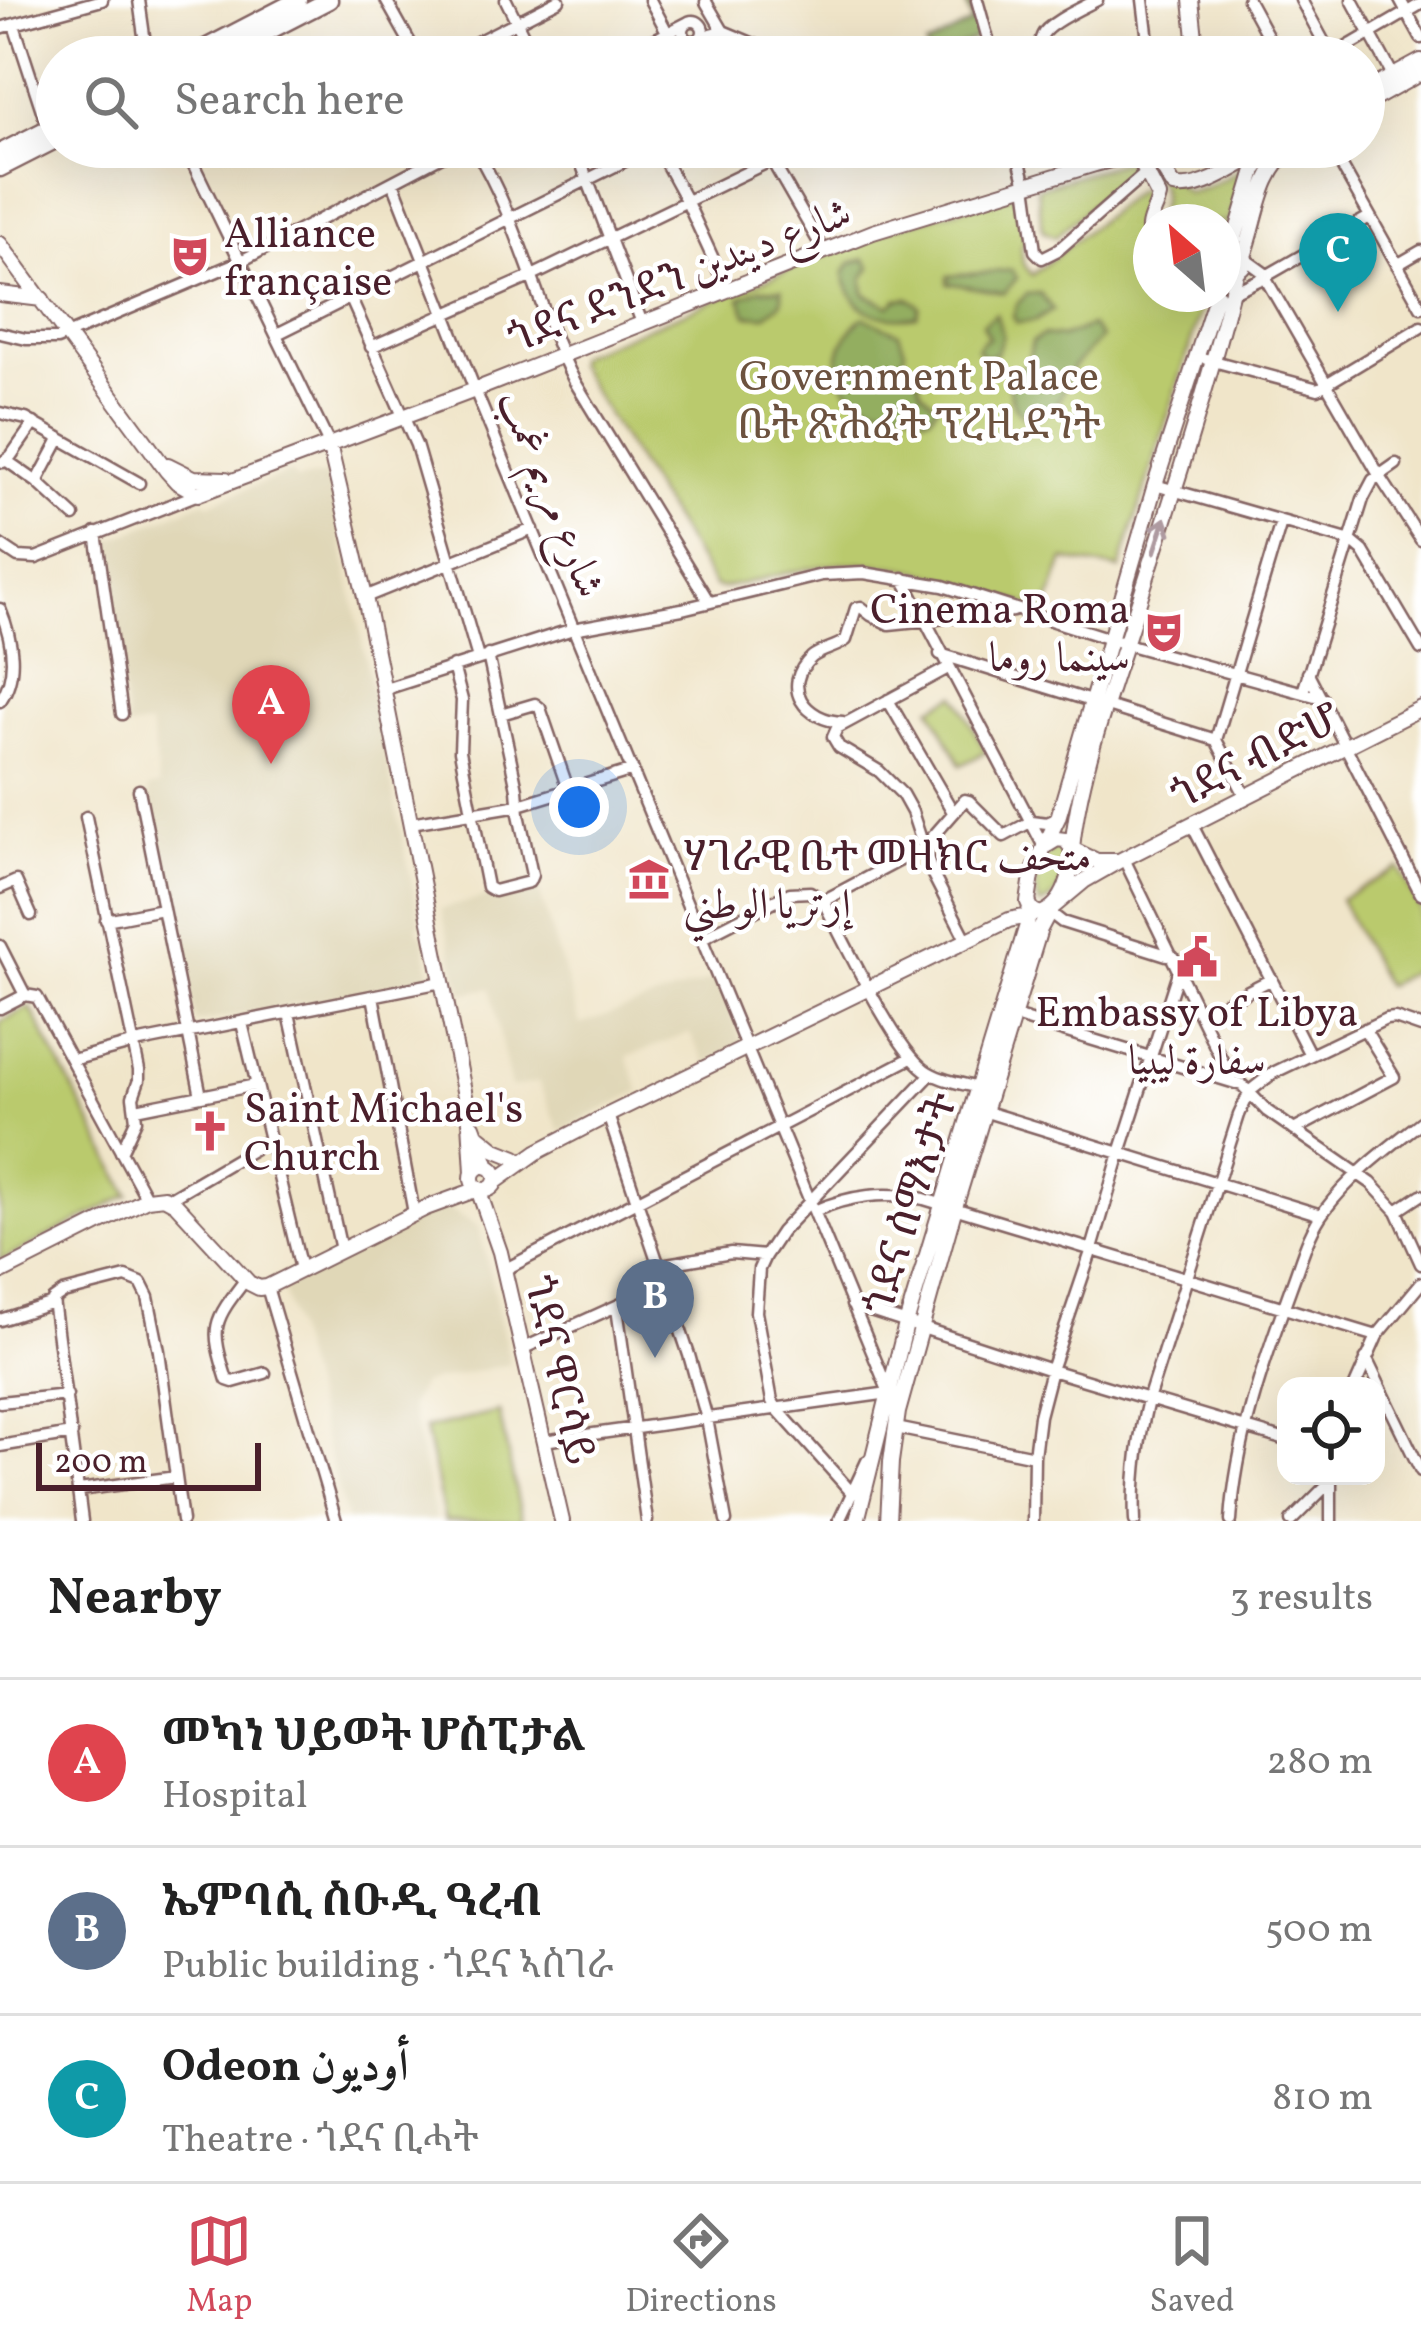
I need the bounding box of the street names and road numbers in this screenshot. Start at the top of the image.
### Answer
street label: ጎደና ደንደን شارع ديندين [501,186,861,373]
street label: شارع مريم غمب [478,382,617,609]
street label: ጎደና ብድሆ [1162,691,1352,827]
street label: ጎደና ሰማእታት [852,1085,975,1323]
street label: ጎደና ዋርሳይ [506,1270,607,1470]

